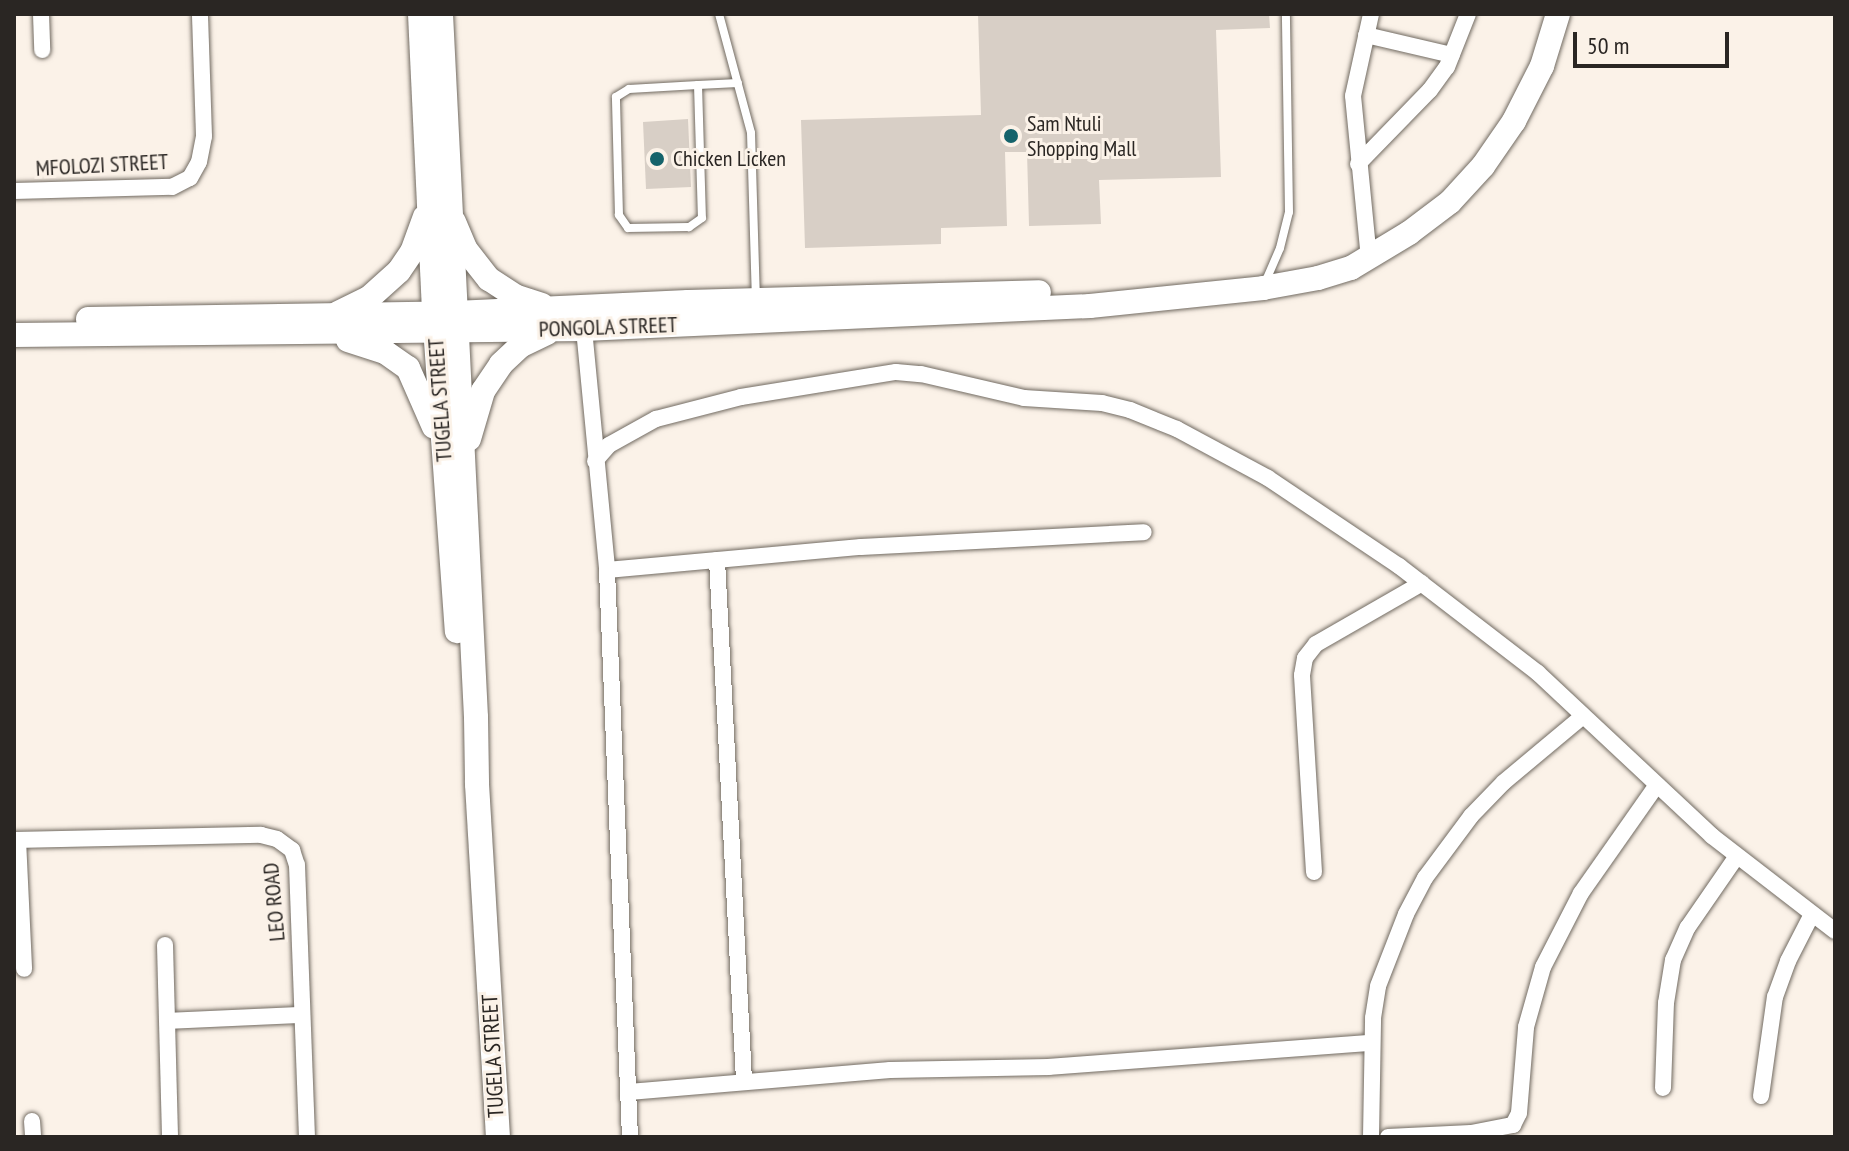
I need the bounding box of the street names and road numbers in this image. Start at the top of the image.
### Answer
street label: MFOLOZI STREET [35,148,169,182]
street label: PONGOLA STREET [538,311,678,343]
street label: TUGELA STREET [422,337,458,463]
street label: LEO ROAD [257,862,291,942]
street label: TUGELA STREET [477,993,509,1119]

